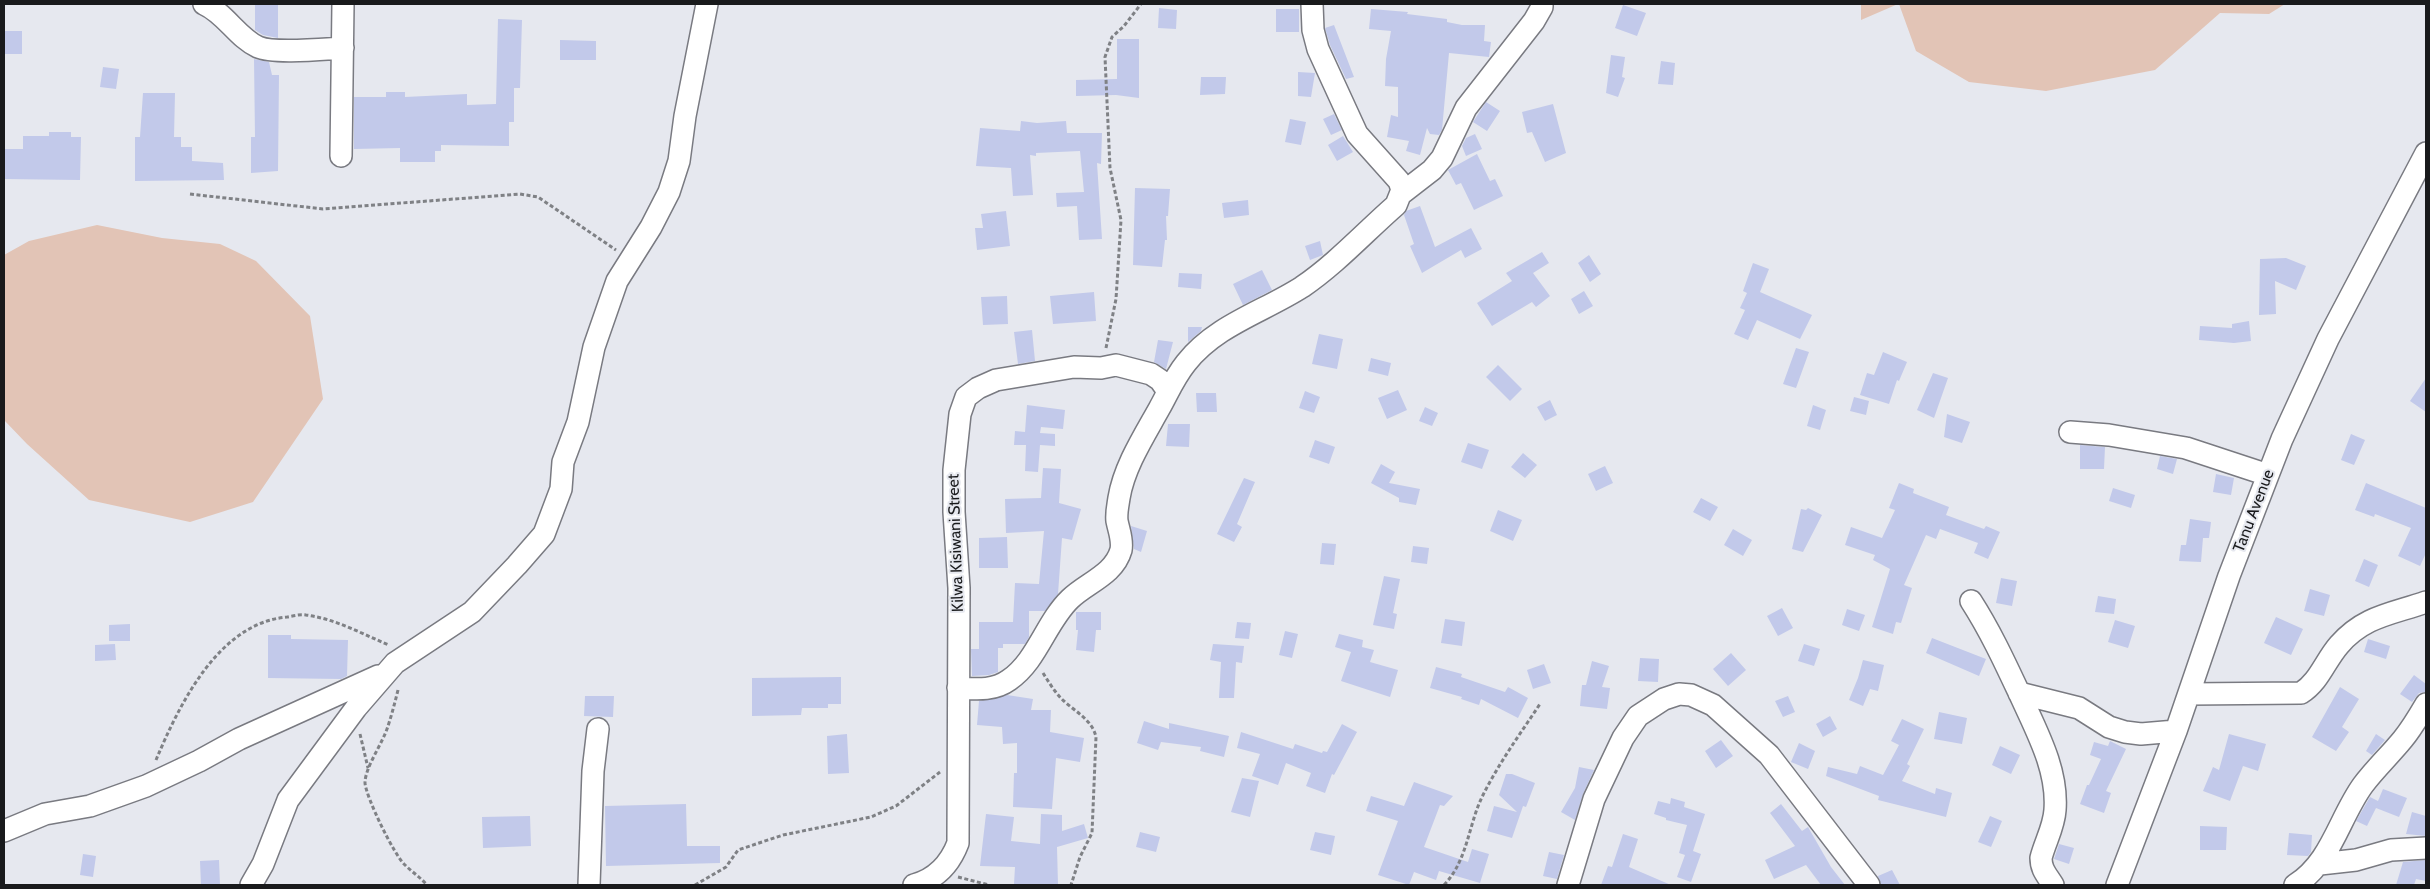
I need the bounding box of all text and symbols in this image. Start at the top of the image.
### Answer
street label: Tanu Avenue [2229,467,2279,555]
street label: Kilwa Kisiwani Street [944,473,968,613]

